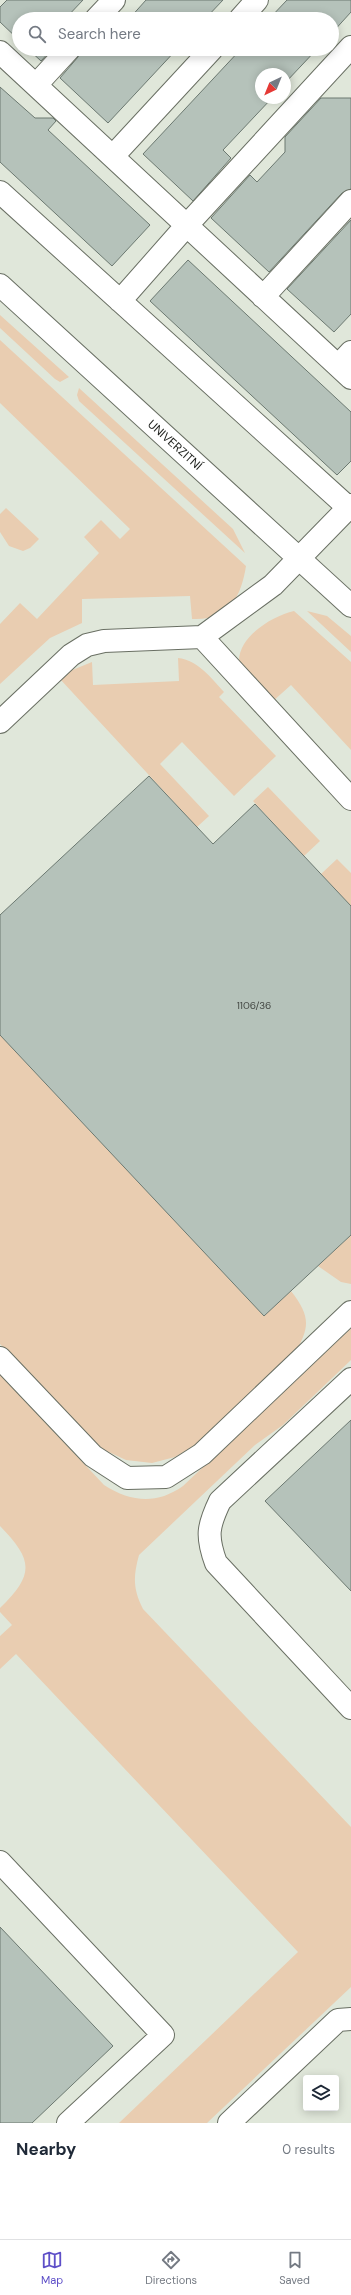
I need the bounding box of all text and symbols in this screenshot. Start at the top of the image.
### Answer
search box [12,12,339,56]
icon: search [26,23,48,45]
text: Search here [58,24,141,44]
north arrow [255,68,291,104]
street label: UNIVERZITNÍ [144,416,206,474]
house number: 1106/36 [237,999,271,1012]
map controls [303,2075,339,2111]
button: layers [303,2075,339,2111]
text: Nearby [16,2138,76,2160]
text: 0 results [282,2141,335,2158]
tab: Map [41,2249,63,2287]
tab: Directions [145,2249,197,2287]
tab: Saved [279,2249,310,2287]

